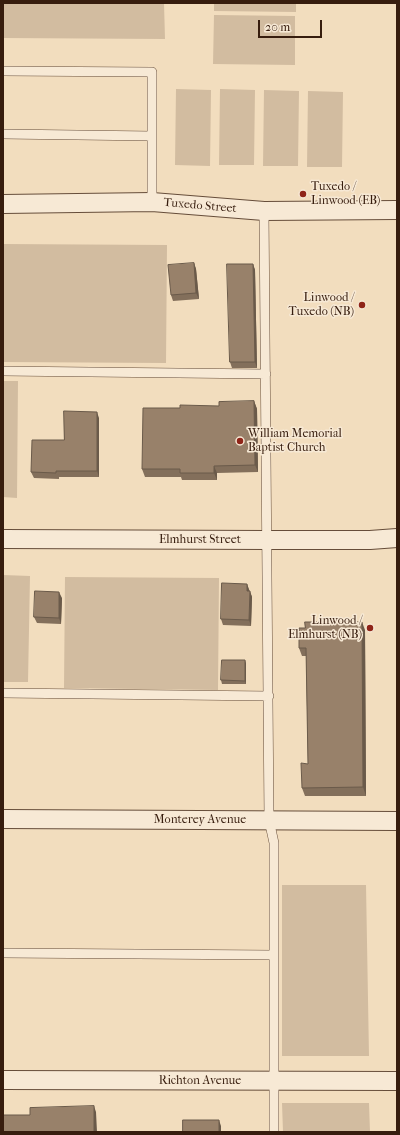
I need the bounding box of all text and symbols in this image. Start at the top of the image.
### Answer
scale bar [260,12,324,38]
text: 20 m [265,20,290,34]
place label: Tuxedo / Linwood (EB) [311,180,380,208]
marker: Tuxedo / Linwood (EB) [298,189,308,199]
street label: Tuxedo Street [163,196,237,216]
place label: Linwood / Tuxedo (NB) [289,291,354,319]
marker: Linwood / Tuxedo (NB) [357,300,367,310]
place label: William Memorial Baptist Church [248,427,342,455]
marker: William Memorial Baptist Church [235,436,245,446]
street label: Elmhurst Street [159,533,241,547]
place label: Linwood / Elmhurst (NB) [288,614,362,642]
marker: Linwood / Elmhurst (NB) [365,623,375,633]
street label: Monterey Avenue [154,813,246,827]
street label: Richton Avenue [159,1074,241,1088]

